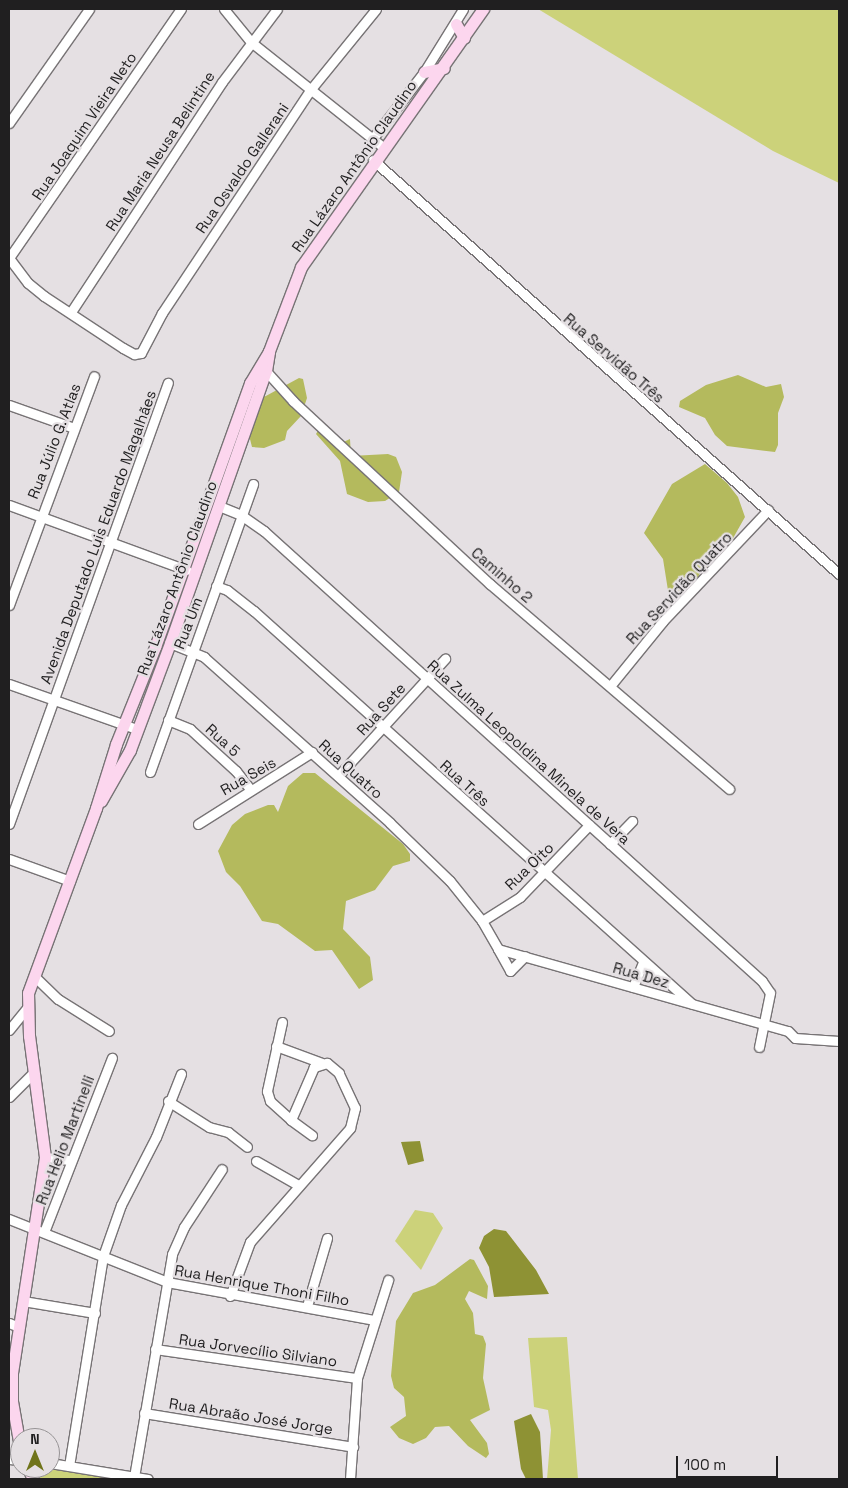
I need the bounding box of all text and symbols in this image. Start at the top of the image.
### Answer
street label: Rua Joaquim Vieira Neto [28,49,140,203]
street label: Rua Maria Neusa Belintine [102,68,218,234]
street label: Rua Lázaro Antônio Claudino [288,77,420,255]
street label: Rua Osvaldo Gallerani [192,99,292,237]
street label: Rua Servidão Três [560,309,668,407]
street label: Rua Júlio G. Atlas [24,380,84,502]
street label: Avenida Deputado Luis Eduardo Magalhães [36,388,160,686]
street label: Rua Lázaro Antônio Claudino [133,478,221,678]
street label: Rua Servidão Quatro [622,528,736,648]
street label: Caminho 2 [468,543,536,607]
street label: Rua Um [170,595,206,651]
street label: Rua Zulma Leopoldina Minela de Vera [424,656,634,848]
street label: Rua Sete [353,679,409,739]
street label: Rua 5 [202,720,244,760]
street label: Rua Quatro [315,736,387,802]
street label: Rua Seis [217,753,279,799]
street label: Rua Três [436,756,494,810]
street label: Rua Oito [501,838,557,894]
street label: Rua Dez [611,958,671,992]
street label: Rua Helio Martinelli [32,1073,98,1207]
street label: Rua Henrique Thoni Filho [173,1261,351,1309]
street label: Rua Jorvecílio Silviano [178,1330,338,1370]
street label: Rua Abraão José Jorge [168,1394,334,1438]
north arrow [10,1428,60,1478]
text: N [30,1430,40,1448]
scale bar [678,1446,780,1478]
text: 100 m [684,1455,726,1474]

